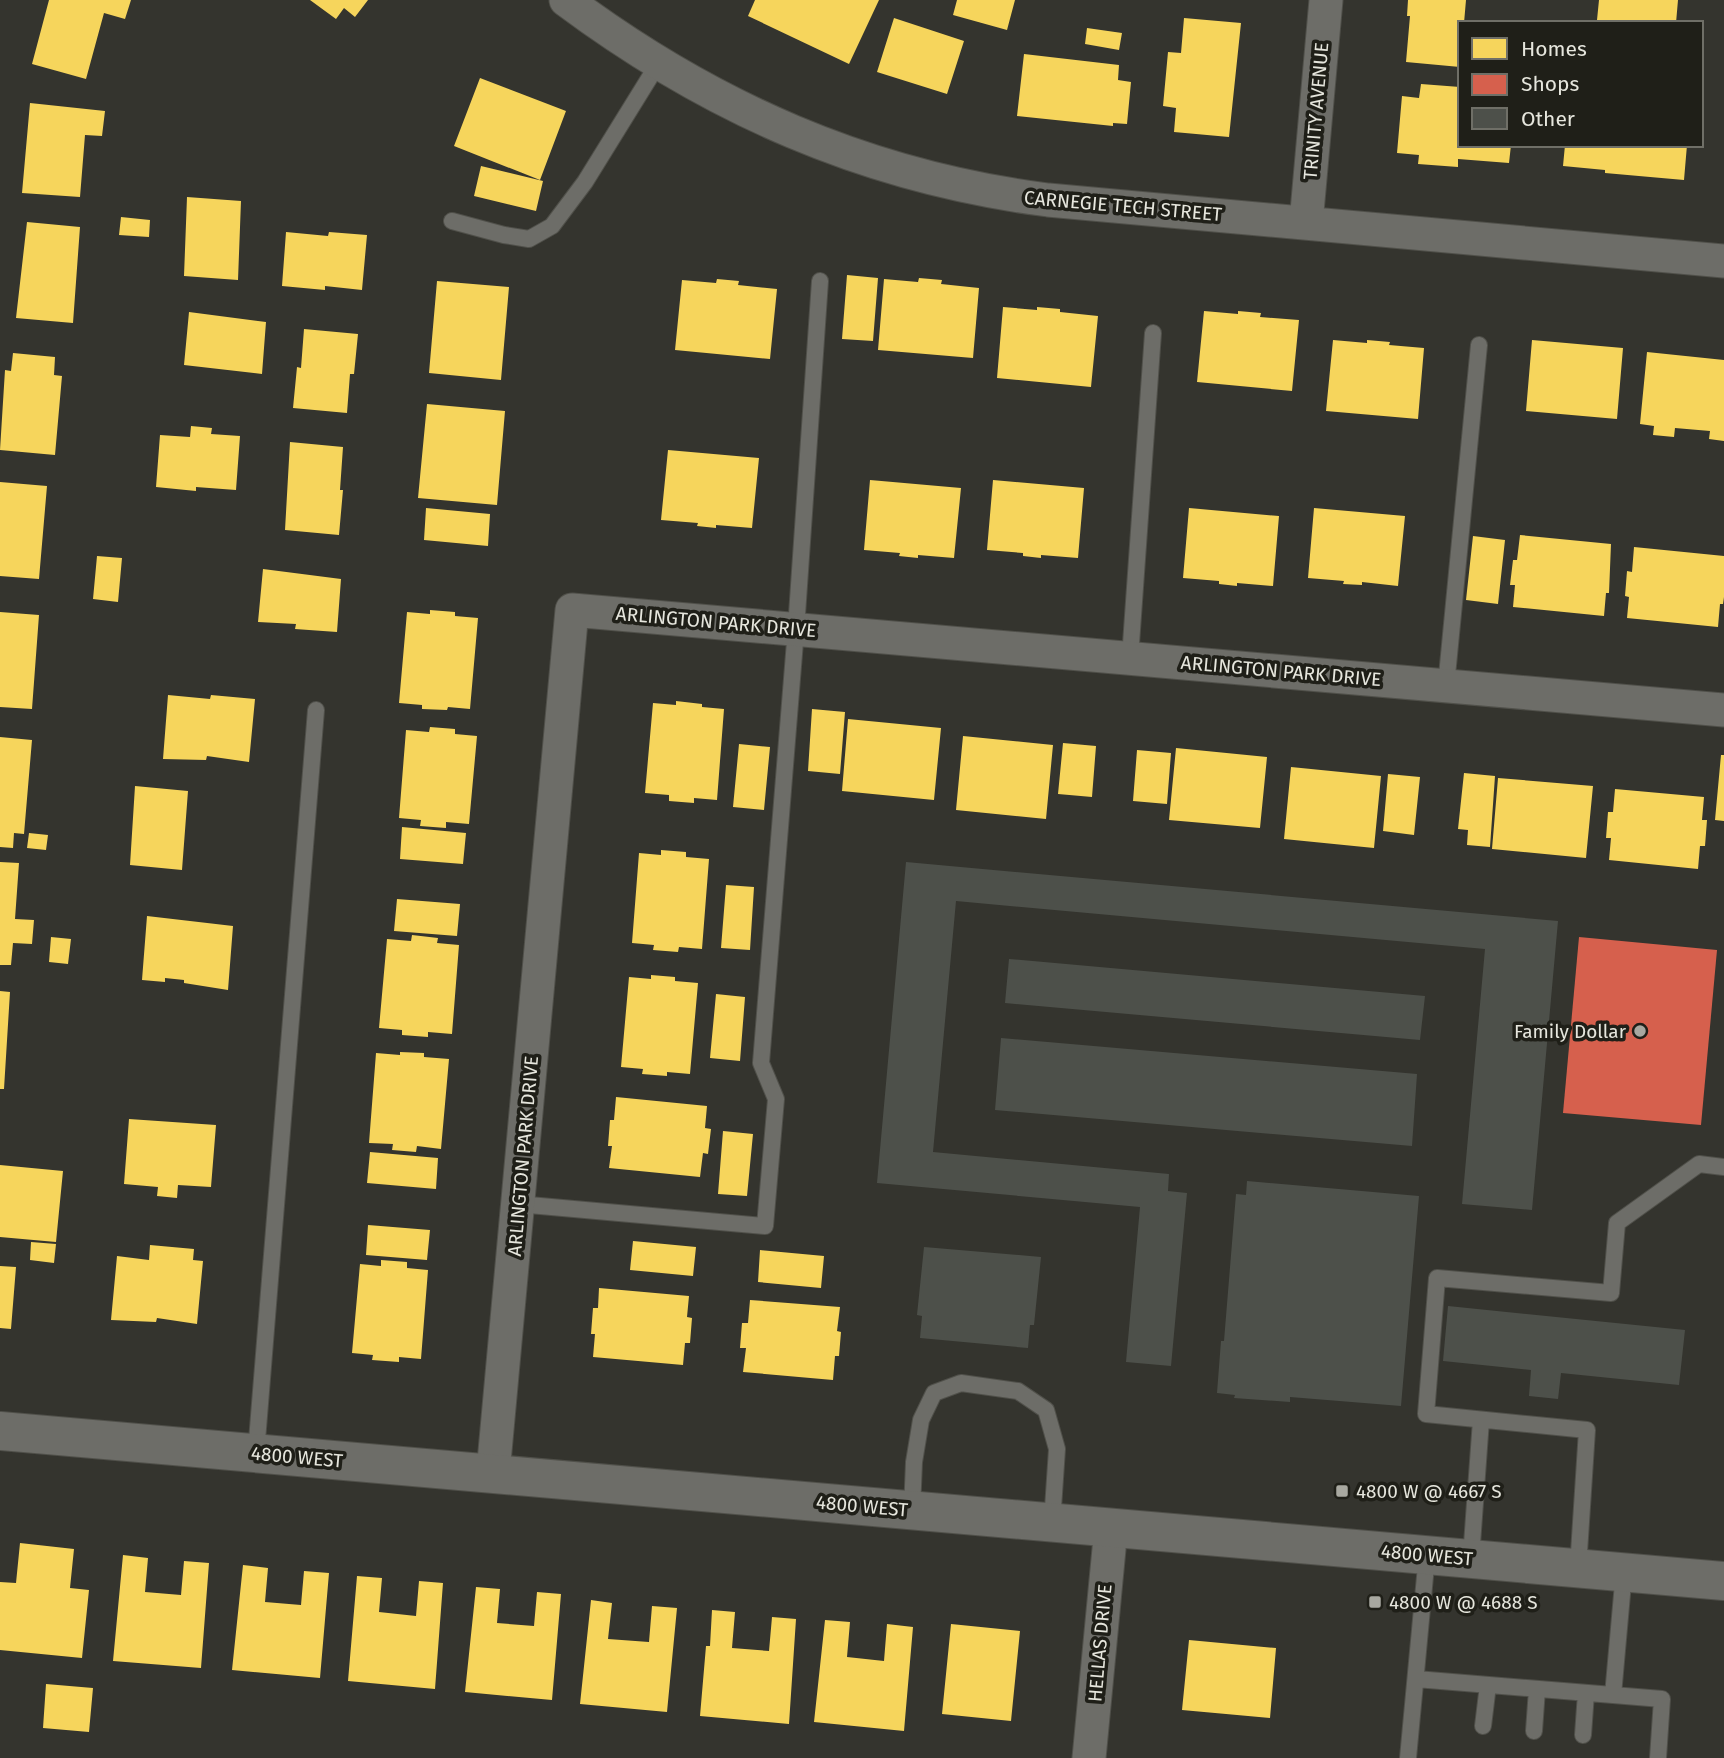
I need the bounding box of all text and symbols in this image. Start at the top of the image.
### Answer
legend [1458,21,1703,147]
text: Homes [1521,36,1587,62]
street label: TRINITY AVENUE [1299,41,1333,181]
text: Shops [1521,71,1579,97]
text: Other [1521,106,1575,132]
street label: CARNEGIE TECH STREET [1023,186,1223,226]
street label: ARLINGTON PARK DRIVE [615,602,817,642]
street label: ARLINGTON PARK DRIVE [1180,651,1382,691]
place label: Family Dollar [1514,1020,1627,1043]
marker: Family Dollar [1632,1023,1648,1039]
street label: ARLINGTON PARK DRIVE [503,1055,543,1257]
street label: 4800 WEST [250,1442,344,1472]
place label: 4800 W @ 4667 S [1356,1480,1502,1503]
marker: 4800 W @ 4667 S [1334,1483,1350,1499]
street label: 4800 WEST [815,1491,909,1521]
street label: 4800 WEST [1380,1540,1474,1570]
street label: HELLAS DRIVE [1083,1583,1117,1703]
place label: 4800 W @ 4688 S [1389,1591,1538,1614]
marker: 4800 W @ 4688 S [1367,1594,1383,1610]

